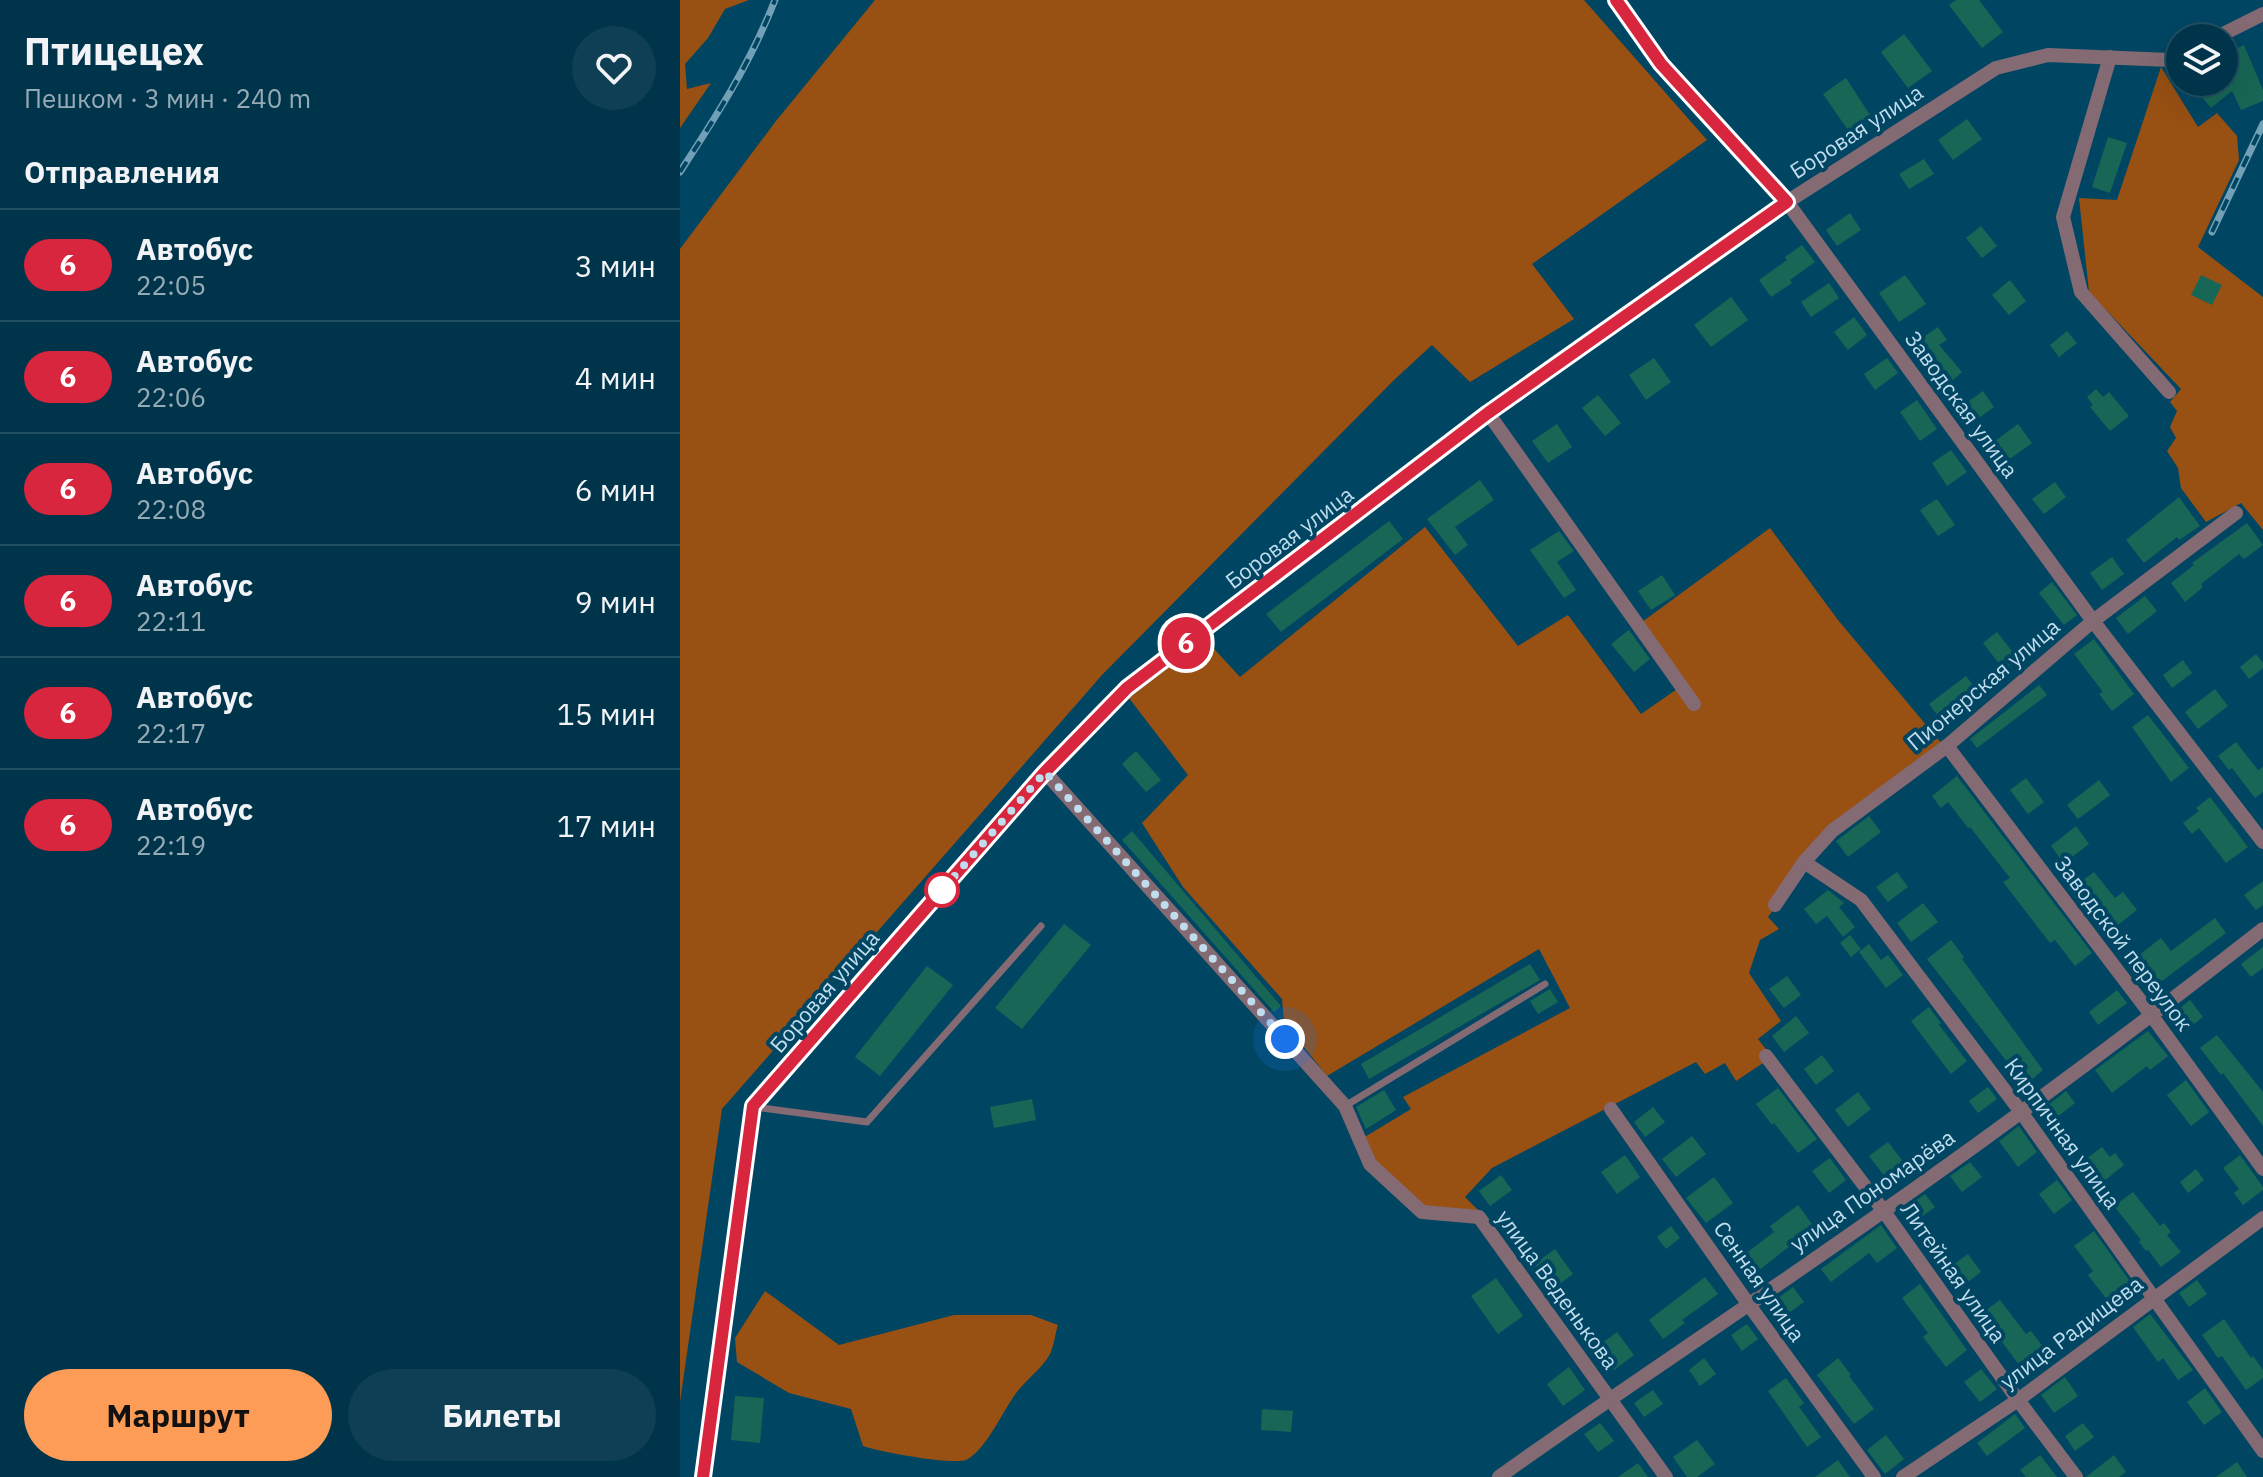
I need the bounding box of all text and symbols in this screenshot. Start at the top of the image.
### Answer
map controls [2166,24,2238,96]
button: layers [2166,24,2238,96]
text: Птицецех [24,26,204,75]
button: heart [572,26,656,110]
street label: Боровая улица [1784,77,1928,185]
text: Пешком · 3 мин · 240 m [24,81,311,115]
text: Отправления [24,152,220,191]
text: Автобус [136,229,253,268]
text: 6 [60,246,76,283]
text: 3 мин [575,246,656,285]
text: 22:05 [136,268,206,302]
street label: Заводская улица [1899,325,2025,484]
text: Автобус [136,341,253,380]
text: 6 [60,358,76,395]
text: 4 мин [575,358,656,397]
text: 22:06 [136,380,206,414]
text: Автобус [136,453,253,492]
text: 6 [60,470,76,507]
text: 6 мин [575,470,656,509]
street label: Боровая улица [1219,479,1359,595]
text: 22:08 [136,492,206,526]
text: Автобус [136,565,253,604]
text: 6 [60,582,76,619]
text: 9 мин [575,582,656,621]
text: 22:11 [136,604,206,638]
street label: Пионерская улица [1901,611,2066,756]
line badge: 6 [1160,617,1212,669]
text: 6 [1178,624,1194,661]
text: Автобус [136,677,253,716]
text: 6 [60,694,76,731]
text: 15 мин [557,694,656,733]
text: 22:17 [136,716,206,750]
text: Автобус [136,789,253,828]
text: 6 [60,806,76,843]
text: 17 мин [557,806,656,845]
text: 22:19 [136,828,206,862]
street label: Заводской переулок [2048,849,2200,1037]
unlabelled marker [925,873,959,907]
street label: Боровая улица [763,923,885,1058]
your location [1265,1019,1305,1059]
street label: Кирпичная улица [1998,1052,2128,1215]
street label: улица Пономарёва [1784,1122,1960,1258]
street label: Литейная улица [1895,1196,2014,1348]
street label: улица Веденькова [1490,1204,1626,1375]
street label: Сенная улица [1708,1215,1813,1347]
street label: улица Радищева [1994,1269,2148,1395]
button: Маршрут [24,1369,332,1461]
button: Билеты [348,1369,656,1461]

